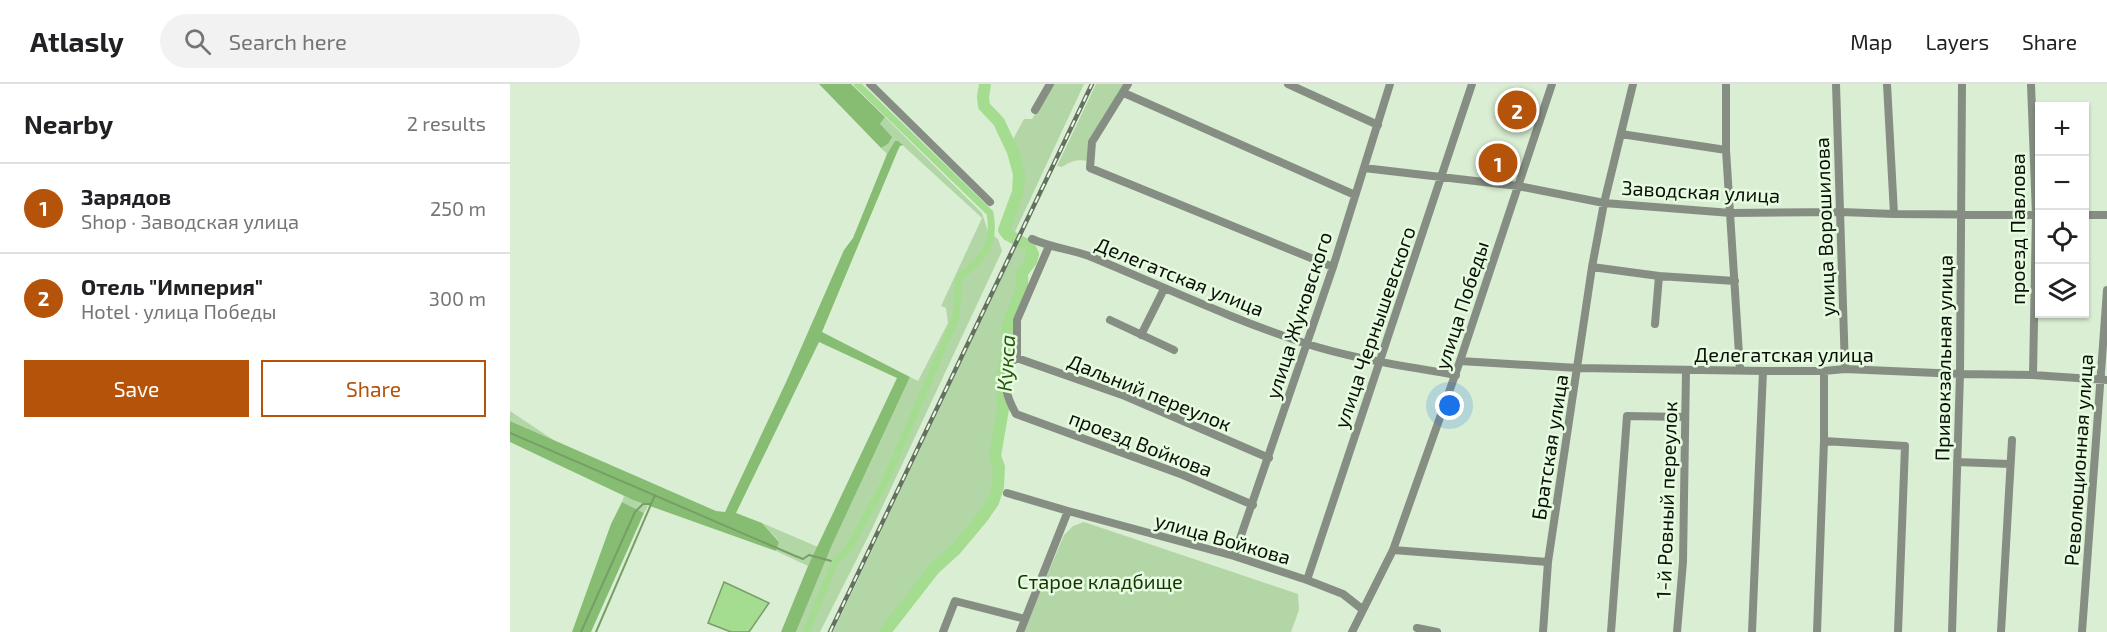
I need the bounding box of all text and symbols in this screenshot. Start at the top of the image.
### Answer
search box [160,14,580,68]
text: Atlasly [30,24,124,58]
icon: search [181,25,214,58]
text: Search here [229,28,347,54]
text: Map [1850,29,1892,54]
text: Layers [1925,29,1989,54]
text: Share [2022,29,2077,54]
pin: 2 [1498,87,1536,132]
map controls [2035,102,2089,318]
button: + [2035,102,2089,156]
text: Nearby [24,108,113,139]
text: 2 results [407,111,486,135]
street label: улица Ворошилова [1809,137,1840,317]
pin: 1 [1478,140,1518,185]
street label: проезд Павлова [2005,153,2029,305]
button: − [2035,156,2089,210]
street label: Заводская улица [1621,175,1781,208]
text: Зарядов [81,183,171,209]
text: 1 [39,196,48,220]
text: 250 m [430,196,486,220]
text: Shop · Заводская улица [81,209,299,233]
button: locate [2035,210,2089,264]
street label: улица Чернышевского [1328,223,1421,431]
street label: улица Жуковского [1260,228,1337,402]
street label: Делегатская улица [1092,231,1268,322]
street label: улица Победы [1429,238,1494,372]
street label: Привокзальная улица [1929,255,1958,461]
button: layers [2035,264,2089,318]
text: Отель "Империя" [81,273,263,299]
text: 2 [38,286,49,310]
text: 300 m [429,286,486,310]
text: Hotel · улица Победы [81,299,277,323]
water label: Кукса [991,334,1019,392]
street label: Делегатская улица [1694,342,1874,367]
street label: Дальний переулок [1064,348,1235,437]
street label: Революционная улица [2059,353,2098,567]
button: Save [24,360,249,417]
button: Share [261,360,486,417]
street label: Братская улица [1526,372,1573,522]
your location [1435,391,1464,420]
street label: 1-й Ровный переулок [1651,401,1682,599]
street label: проезд Войкова [1066,405,1216,481]
street label: улица Войкова [1152,507,1294,570]
park label: Старое кладбище [1017,569,1183,593]

